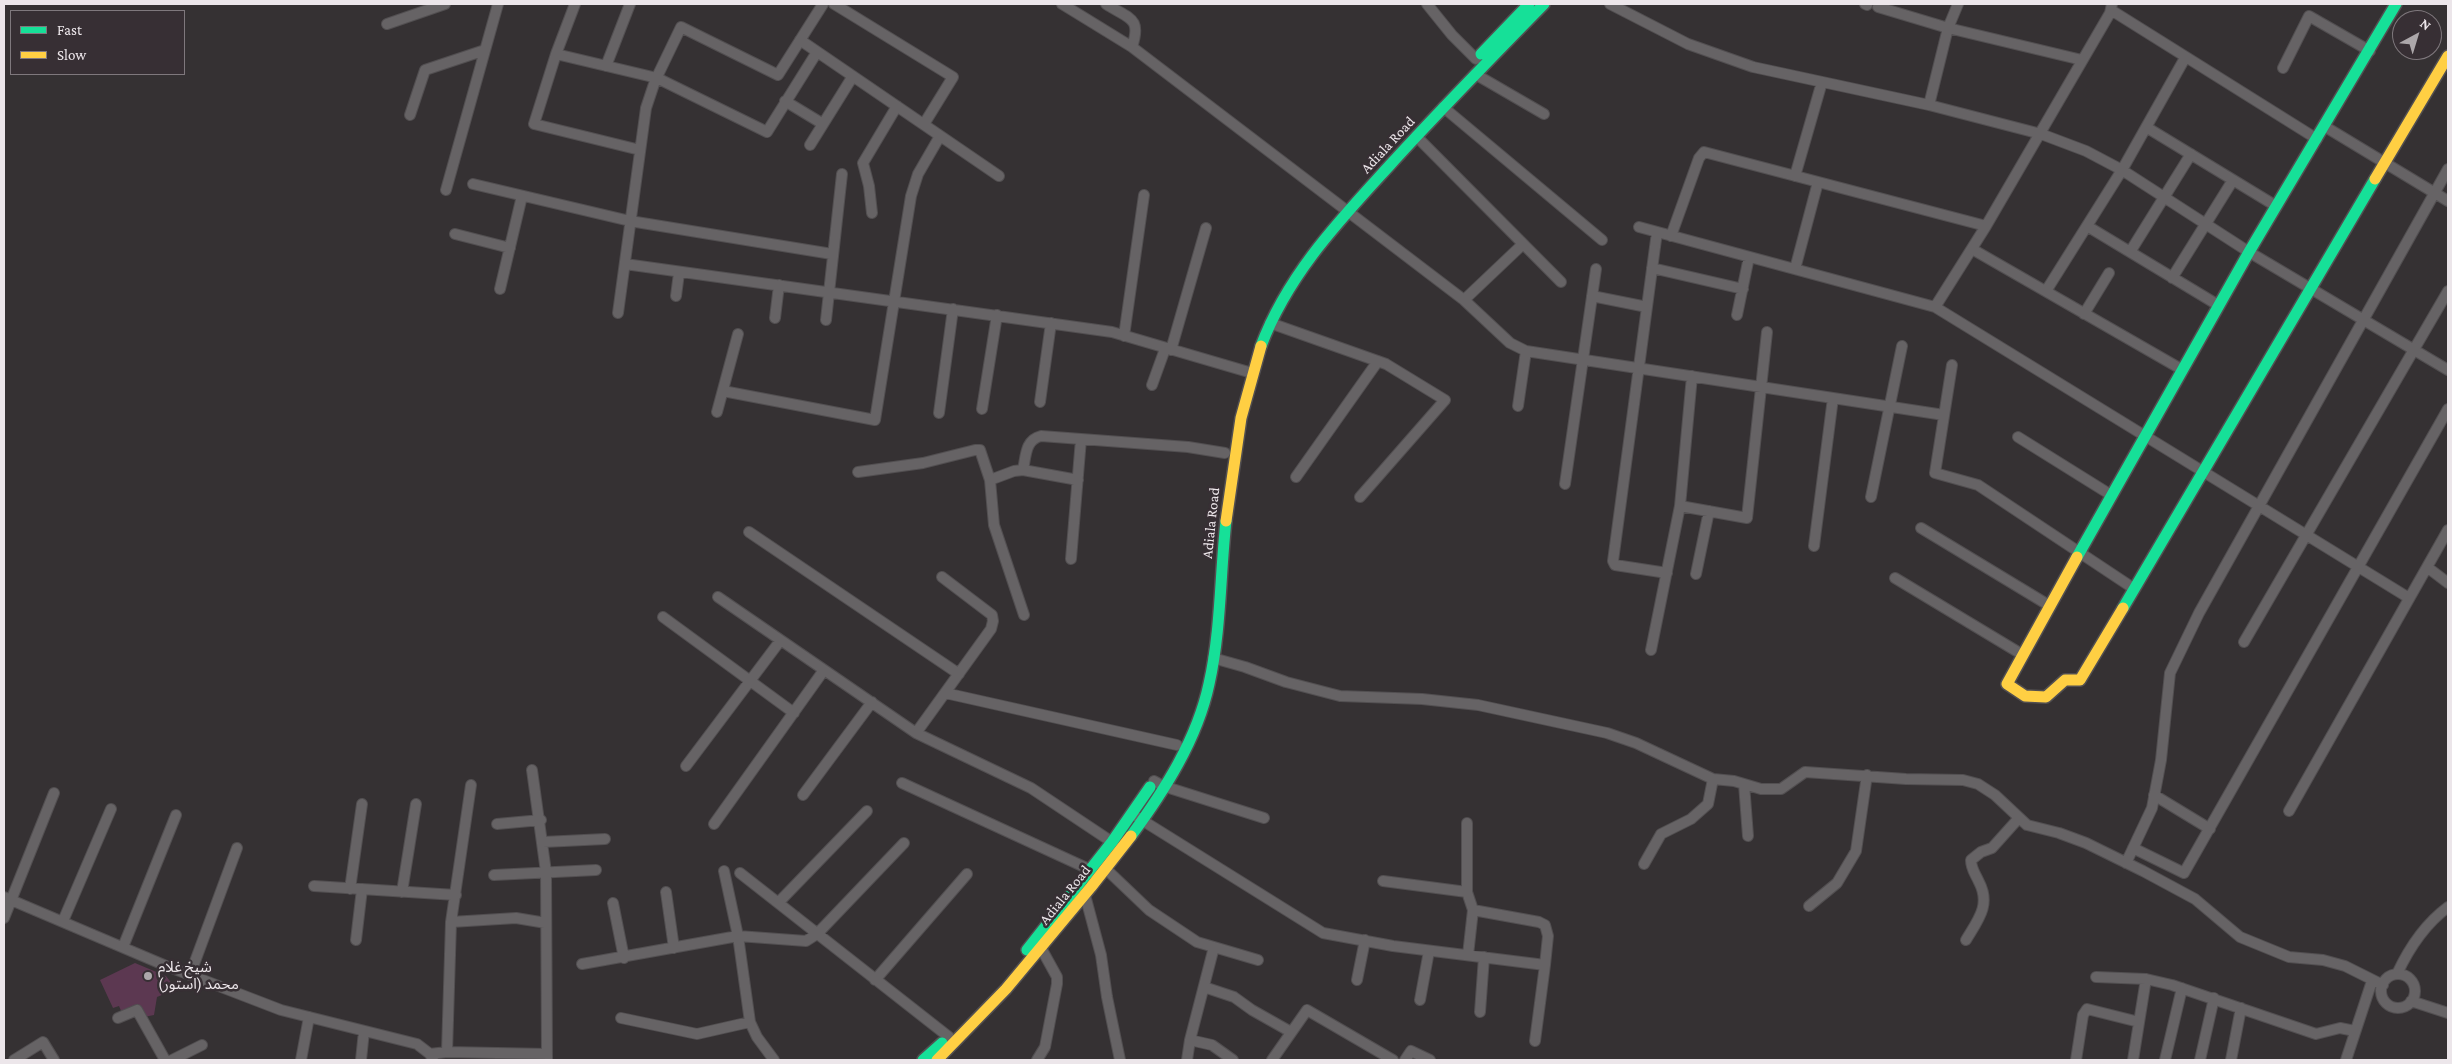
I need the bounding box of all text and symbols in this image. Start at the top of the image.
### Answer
legend [10,10,185,75]
north arrow [2392,10,2442,60]
text: N [2417,15,2435,33]
text: Fast [57,22,82,38]
text: Slow [57,47,86,63]
street label: Adiala Road [1357,113,1419,177]
street label: Adiala Road [1198,487,1224,559]
street label: Adiala Road [1036,862,1094,928]
place label: شیخ غلام محمد (استور) [158,958,239,993]
marker: شیخ غلام محمد (استور) [142,970,154,982]

